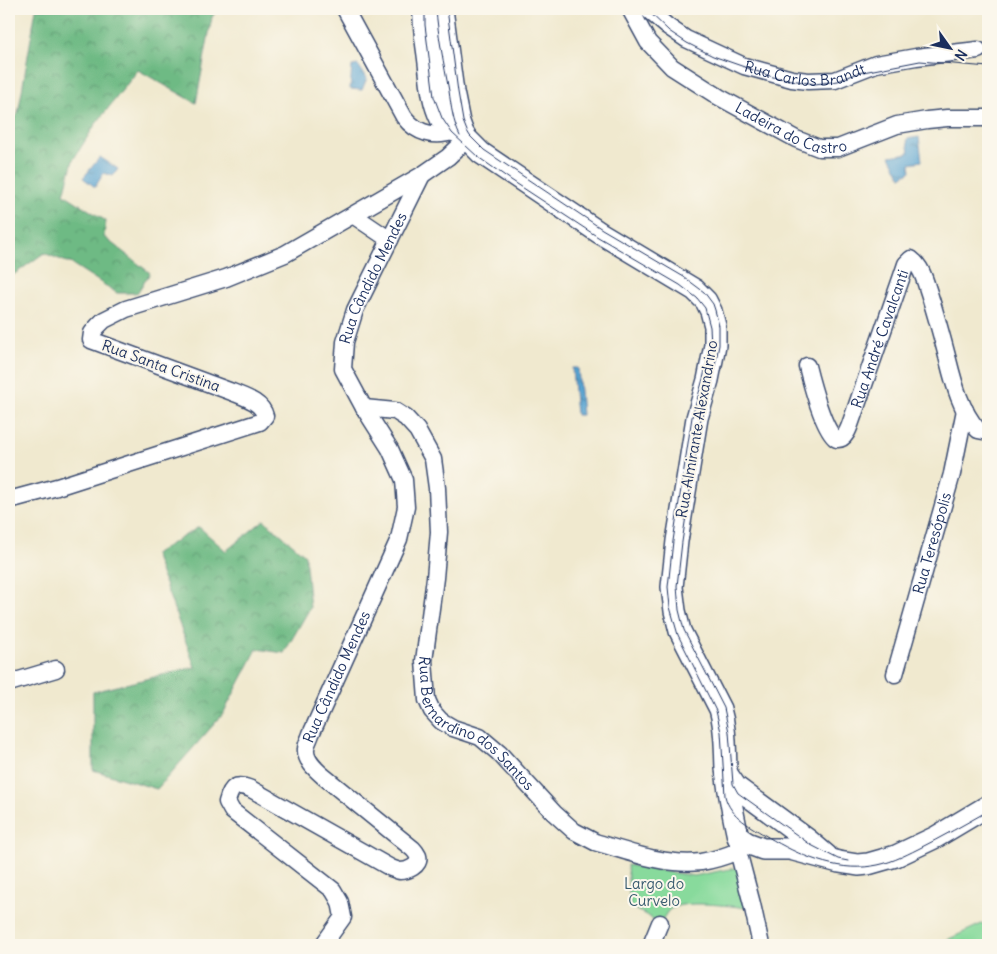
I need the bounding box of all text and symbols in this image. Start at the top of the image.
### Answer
north arrow [924,22,974,72]
text: N [951,46,971,64]
street label: Rua Carlos Brandt [742,57,868,90]
street label: Ladeira do Castro [732,98,849,157]
street label: Rua Cândido Mendes [335,209,411,346]
street label: Rua André Cavalcanti [847,267,912,411]
street label: Rua Santa Cristina [99,335,223,396]
street label: Rua Almirante Alexandrino [671,338,722,519]
street label: Rua Teresópolis [908,490,955,596]
street label: Rua Cândido Mendes [299,608,374,746]
street label: Rua Bernardino dos Santos [414,655,538,794]
park label: Largo do Curvelo [624,874,684,910]

